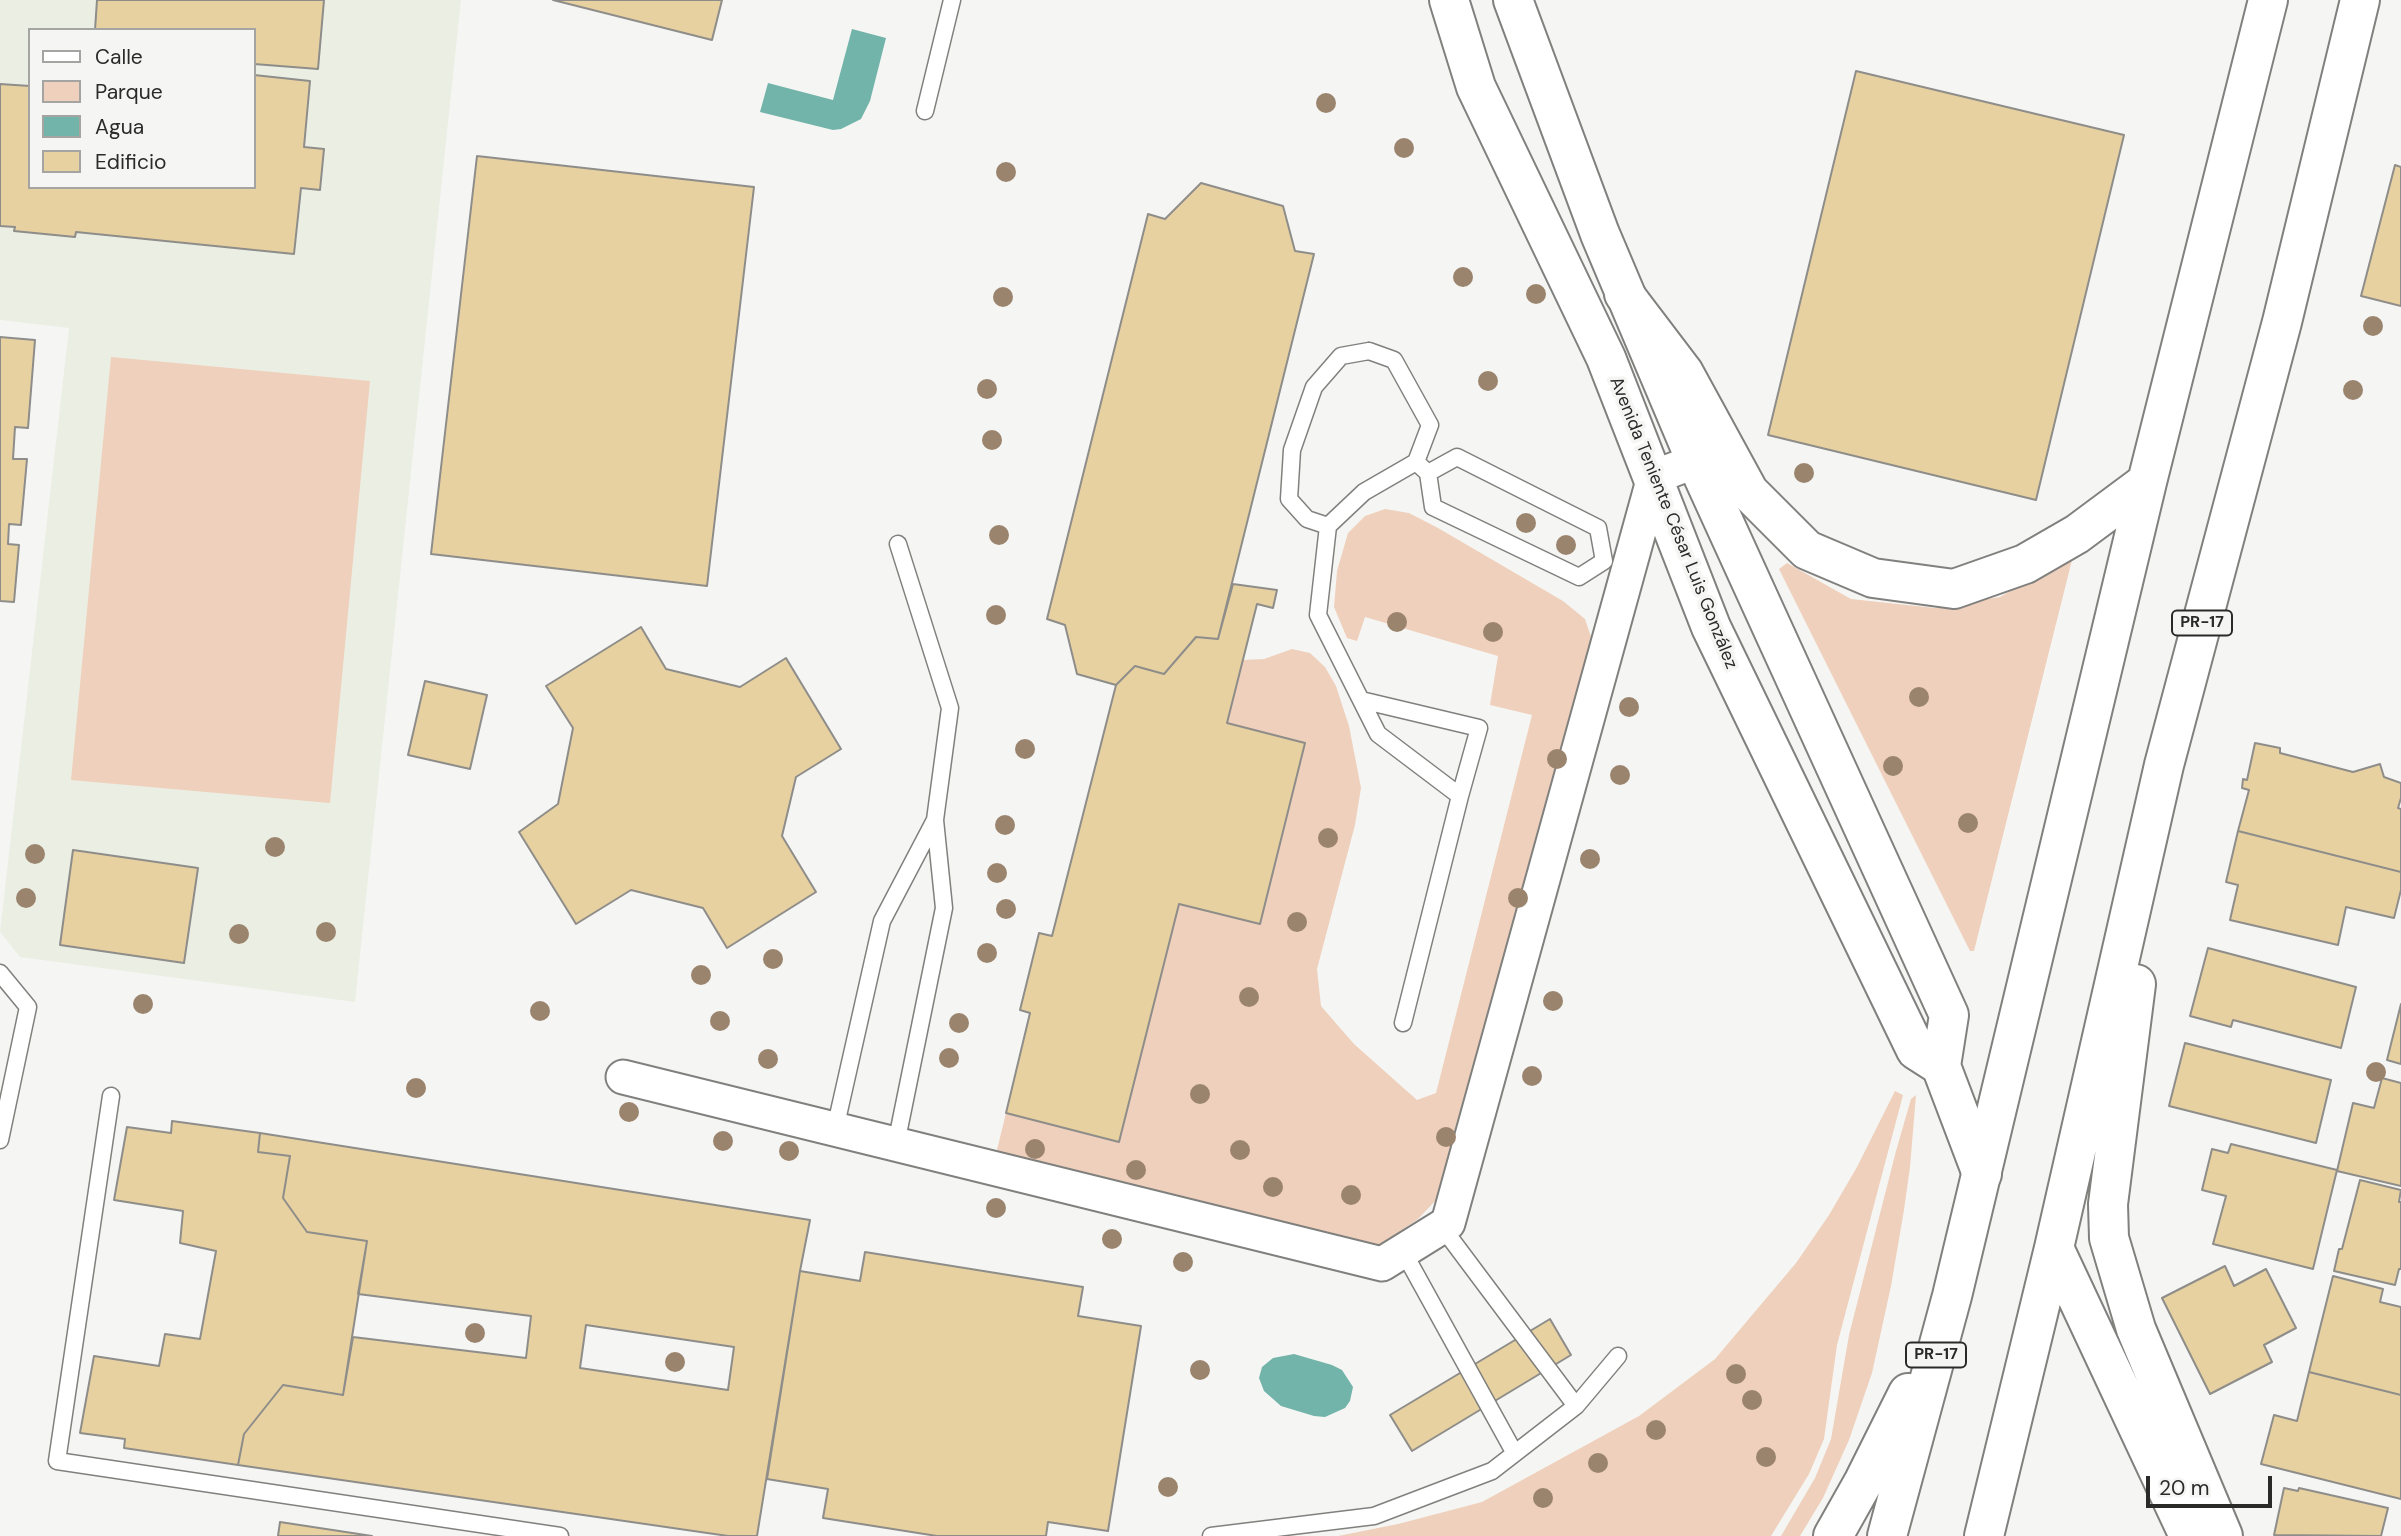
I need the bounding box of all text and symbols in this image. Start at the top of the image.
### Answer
legend [28,28,256,189]
text: Calle [95,43,143,71]
text: Parque [95,78,163,106]
text: Agua [95,113,144,141]
text: Edificio [95,148,166,176]
street label: Avenida Teniente César Luis González [1604,374,1742,672]
road number: PR-17 [2172,610,2232,636]
road number: PR-17 [1906,1343,1966,1368]
scale bar [2149,1462,2275,1506]
text: 20 m [2159,1474,2210,1502]

